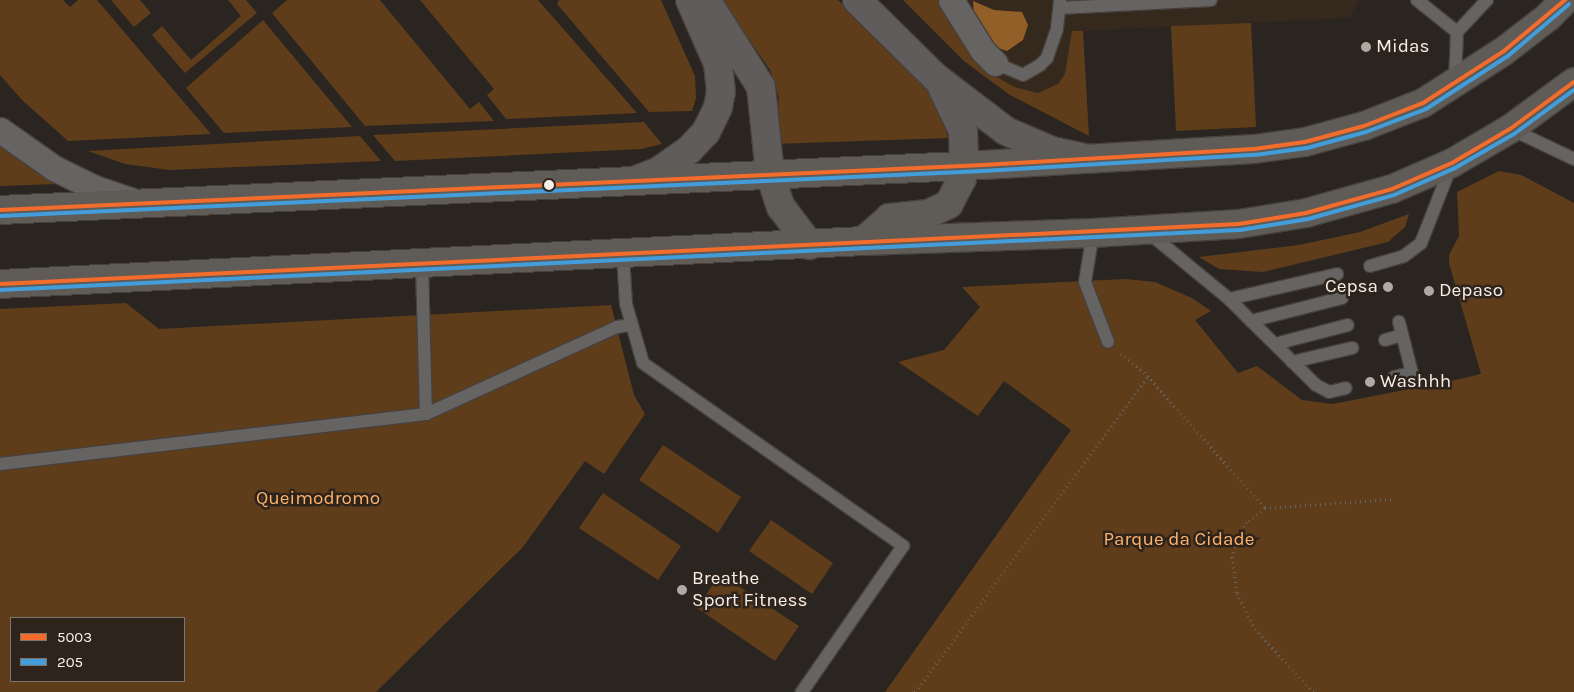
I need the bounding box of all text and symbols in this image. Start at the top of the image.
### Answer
place label: Midas [1376,36,1429,58]
marker: Midas [1360,41,1372,53]
unlabelled marker [544,180,554,190]
place label: Cepsa [1325,276,1378,298]
place label: Depaso [1439,280,1503,302]
marker: Cepsa [1382,281,1394,293]
marker: Depaso [1423,285,1435,297]
place label: Washhh [1380,371,1451,393]
marker: Washhh [1364,376,1376,388]
park label: Queimodromo [256,488,380,510]
park label: Parque da Cidade [1104,529,1254,551]
place label: Breathe Sport Fitness [692,568,807,612]
marker: Breathe Sport Fitness [676,584,688,596]
legend [10,617,185,682]
text: 5003 [57,628,92,646]
text: 205 [57,653,83,671]

